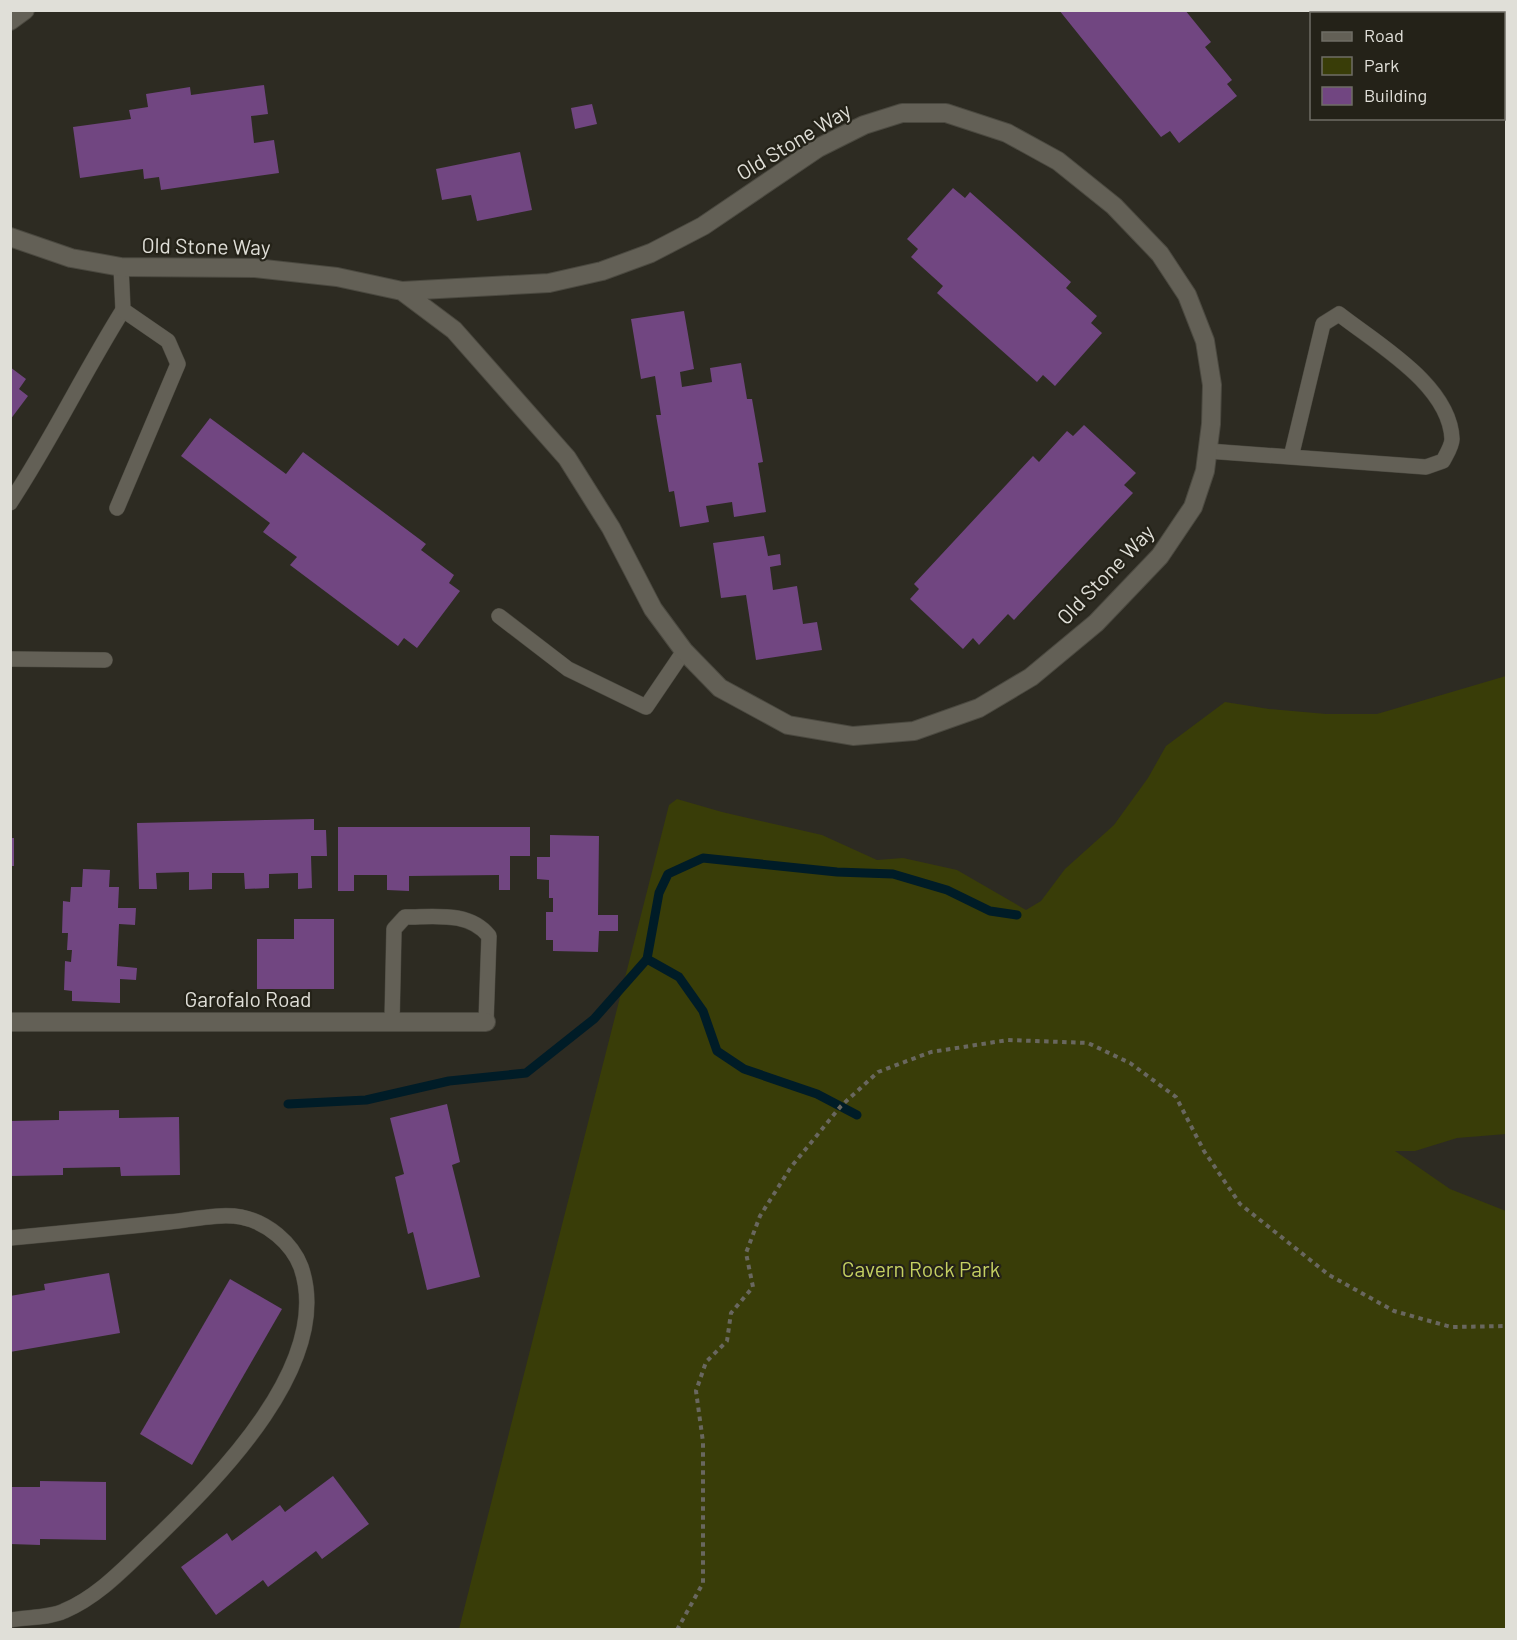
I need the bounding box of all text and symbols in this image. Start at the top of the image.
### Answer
legend [1310,12,1505,120]
text: Road [1364,24,1404,46]
text: Park [1364,54,1399,76]
text: Building [1364,84,1427,106]
street label: Old Stone Way [732,97,855,185]
street label: Old Stone Way [141,232,271,259]
street label: Old Stone Way [1051,519,1159,629]
street label: Garofalo Road [184,986,312,1011]
park label: Cavern Rock Park [842,1256,1000,1281]

